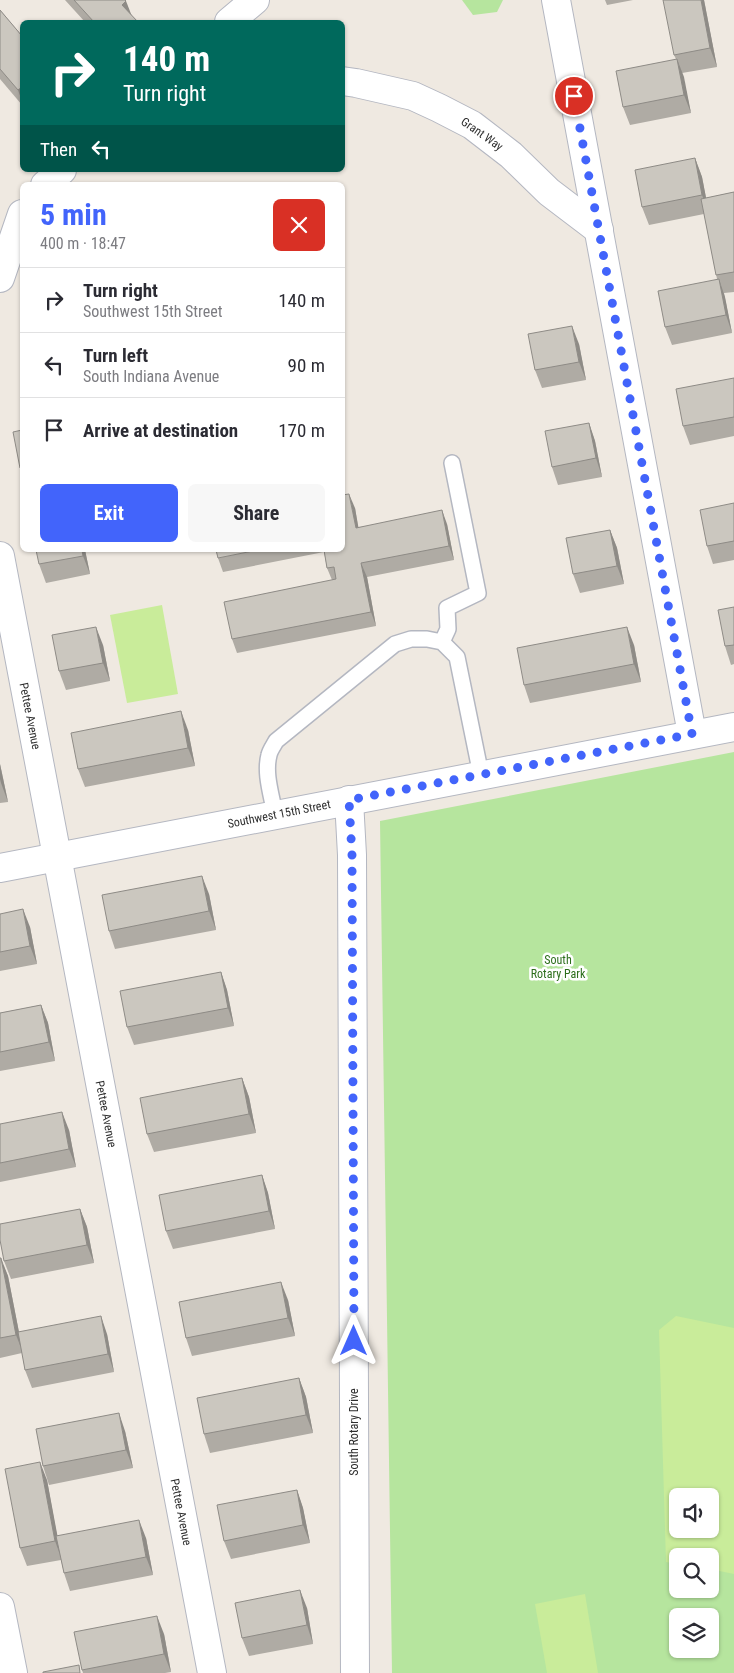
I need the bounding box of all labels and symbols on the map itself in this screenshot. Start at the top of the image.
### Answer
pin [553,75,595,117]
street label: Grant Way [458,115,506,153]
street label: Pettee Avenue [17,681,43,751]
street label: Southwest 15th Street [226,797,332,831]
park label: South Rotary Park [531,953,586,981]
street label: Pettee Avenue [93,1079,119,1149]
position arrow [327,1314,379,1366]
street label: South Rotary Drive [347,1388,361,1476]
street label: Pettee Avenue [168,1477,194,1547]

